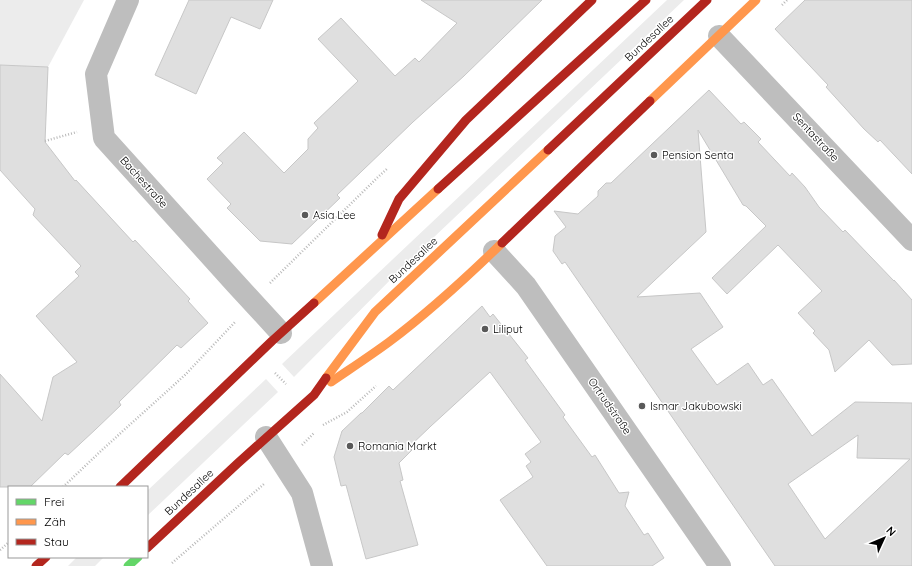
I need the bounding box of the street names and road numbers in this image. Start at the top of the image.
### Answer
street label: Bundesallee [622,12,676,64]
street label: Sentastraße [790,110,842,164]
street label: Bachestraße [117,153,171,211]
street label: Bundesallee [386,234,440,286]
street label: Ortrudstraße [585,375,635,437]
street label: Bundesallee [162,466,216,518]

